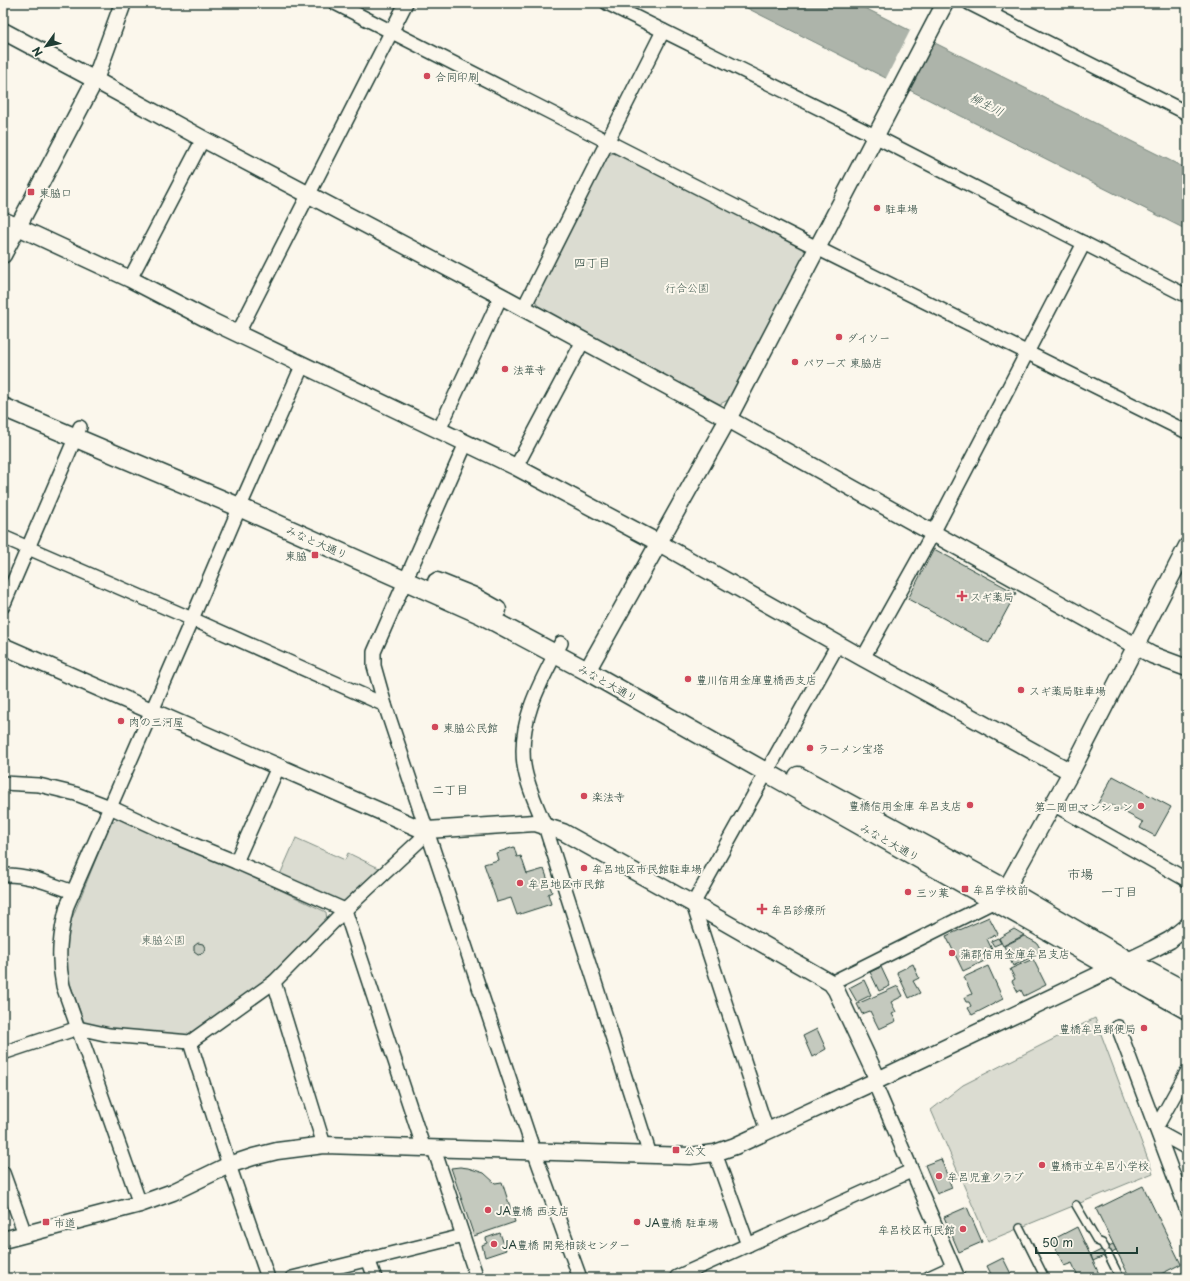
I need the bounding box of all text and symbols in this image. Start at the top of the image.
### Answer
north arrow [26,26,66,66]
text: N [28,43,47,60]
place label: 合同印刷 [435,68,479,85]
marker: 合同印刷 [422,71,432,81]
water label: 柳生川 [967,88,1007,120]
place label: 東脇口 [39,184,72,201]
marker: 東脇口 [26,187,36,197]
place label: 駐車場 [885,200,918,217]
marker: 駐車場 [872,203,882,213]
district label: 四丁目 [574,253,610,271]
park label: 行合公園 [665,279,709,296]
place label: ダイソー [847,329,890,346]
marker: ダイソー [834,332,844,342]
place label: パワーズ 東脇店 [803,354,883,371]
marker: パワーズ 東脇店 [790,357,800,367]
place label: 法華寺 [513,361,546,378]
marker: 法華寺 [500,364,510,374]
street label: みなと大通り [283,521,351,563]
place label: 東脇 [285,547,307,564]
marker: 東脇 [310,550,320,560]
place label: スギ薬局 [970,588,1014,605]
marker: スギ薬局 [957,591,967,601]
street label: みなと大通り [575,660,641,706]
place label: 豊川信用金庫豊橋西支店 [696,671,817,688]
marker: 豊川信用金庫豊橋西支店 [683,674,693,684]
place label: スギ薬局駐車場 [1029,682,1106,699]
marker: スギ薬局駐車場 [1016,685,1026,695]
place label: 肉の三河屋 [129,713,184,730]
marker: 肉の三河屋 [116,716,126,726]
place label: 東脇公民館 [443,719,498,736]
marker: 東脇公民館 [430,722,440,732]
place label: ラーメン宝塔 [818,740,884,757]
marker: ラーメン宝塔 [805,743,815,753]
district label: 二丁目 [432,780,468,798]
place label: 楽法寺 [592,788,625,805]
marker: 楽法寺 [579,791,589,801]
place label: 豊橋信用金庫 牟呂支店 [848,797,962,814]
place label: 第二岡田マンション [1034,798,1133,815]
marker: 豊橋信用金庫 牟呂支店 [965,800,975,810]
marker: 第二岡田マンション [1136,801,1146,811]
street label: みなと大通り [857,819,923,865]
place label: 牟呂地区市民館駐車場 [592,860,702,877]
marker: 牟呂地区市民館駐車場 [579,863,589,873]
district label: 市場 [1067,864,1093,883]
place label: 牟呂地区市民館 [528,875,605,892]
marker: 牟呂地区市民館 [515,878,525,888]
place label: 牟呂学校前 [973,881,1028,898]
district label: 一丁目 [1101,882,1137,900]
place label: 三ツ葉 [916,884,949,901]
marker: 牟呂学校前 [960,884,970,894]
marker: 三ツ葉 [903,887,913,897]
place label: 牟呂診療所 [771,901,826,918]
marker: 牟呂診療所 [756,903,768,915]
park label: 東脇公園 [141,931,185,948]
place label: 蒲郡信用金庫牟呂支店 [960,945,1070,962]
marker: 蒲郡信用金庫牟呂支店 [947,948,957,958]
place label: 豊橋牟呂郵便局 [1059,1020,1136,1037]
marker: 豊橋牟呂郵便局 [1139,1023,1149,1033]
place label: 公文 [684,1142,706,1159]
marker: 公文 [671,1145,681,1155]
place label: 豊橋市立牟呂小学校 [1050,1157,1149,1174]
marker: 豊橋市立牟呂小学校 [1037,1160,1047,1170]
place label: 牟呂児童クラブ [947,1168,1024,1185]
marker: 牟呂児童クラブ [934,1171,944,1181]
place label: JA豊橋 西支店 [496,1202,569,1219]
marker: JA豊橋 西支店 [483,1205,493,1215]
place label: 市道 [54,1214,76,1231]
place label: JA豊橋 駐車場 [645,1214,718,1231]
marker: 市道 [41,1217,51,1227]
marker: JA豊橋 駐車場 [632,1217,642,1227]
place label: 牟呂校区市民館 [878,1221,955,1238]
marker: 牟呂校区市民館 [958,1224,968,1234]
scale bar [1036,1229,1137,1255]
text: 50 m [1042,1233,1073,1251]
place label: JA豊橋 開発相談センター [502,1236,630,1253]
marker: JA豊橋 開発相談センター [489,1239,499,1249]

